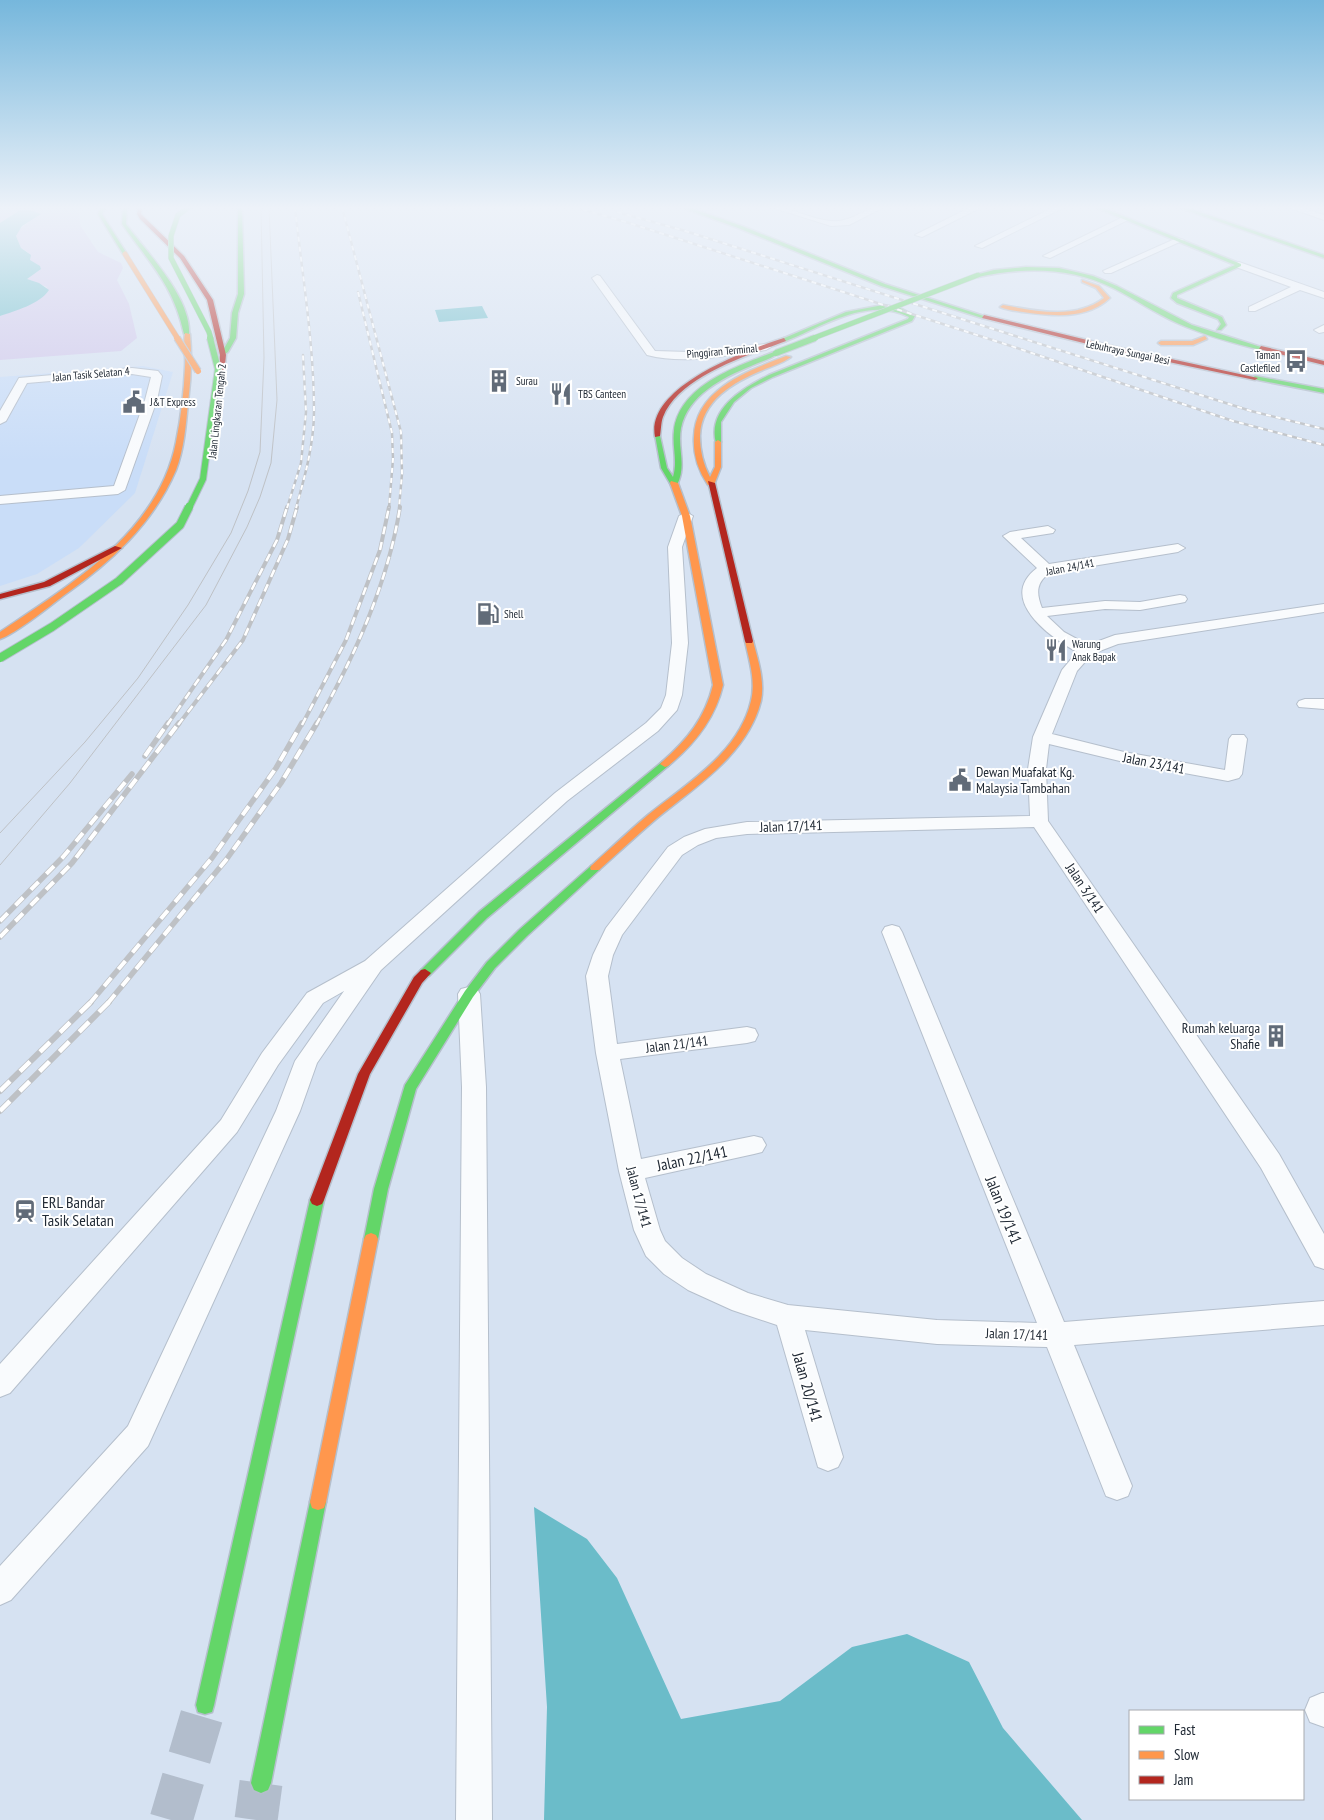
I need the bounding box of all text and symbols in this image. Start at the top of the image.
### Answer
street label: Lebuhraya Sungai Besi [1085,336,1171,368]
street label: Pinggiran Terminal [686,341,758,361]
place label: Taman Castlefiled [1240,348,1280,375]
bus stop icon: Taman Castlefiled [1283,348,1309,374]
street label: Jalan Lingkaran Tengah 2 [205,363,229,460]
street label: Jalan Tasik Selatan 4 [51,364,130,384]
building icon: Surau [486,368,512,394]
place label: Surau [516,374,538,388]
restaurant icon: TBS Canteen [548,381,574,407]
place label: TBS Canteen [578,387,626,401]
public building icon: J&T Express [121,389,147,415]
place label: J&T Express [149,395,196,409]
street label: Jalan 24/141 [1044,555,1096,579]
fuel station icon: Shell [475,601,501,627]
place label: Shell [504,607,524,621]
restaurant icon: Warung Anak Bapak [1043,637,1069,663]
place label: Warung Anak Bapak [1072,637,1117,664]
street label: Jalan 23/141 [1121,748,1186,778]
place label: Dewan Muafakat Kg. Malaysia Tambahan [976,763,1075,797]
public building icon: Dewan Muafakat Kg. Malaysia Tambahan [947,767,973,793]
street label: Jalan 17/141 [758,816,823,836]
street label: Jalan 3/141 [1061,859,1108,916]
place label: Rumah keluarga Shafie [1182,1019,1260,1053]
building icon: Rumah keluarga Shafie [1263,1023,1289,1049]
street label: Jalan 21/141 [644,1031,709,1057]
street label: Jalan 22/141 [654,1141,729,1175]
street label: Jalan 17/141 [622,1163,656,1230]
street label: Jalan 19/141 [981,1172,1027,1247]
place label: ERL Bandar Tasik Selatan [42,1192,114,1230]
station icon: ERL Bandar Tasik Selatan [12,1198,38,1224]
street label: Jalan 17/141 [984,1324,1049,1344]
street label: Jalan 20/141 [788,1349,827,1424]
legend [1129,1710,1304,1800]
text: Fast [1174,1720,1195,1739]
text: Slow [1174,1745,1199,1764]
text: Jam [1173,1770,1193,1789]

